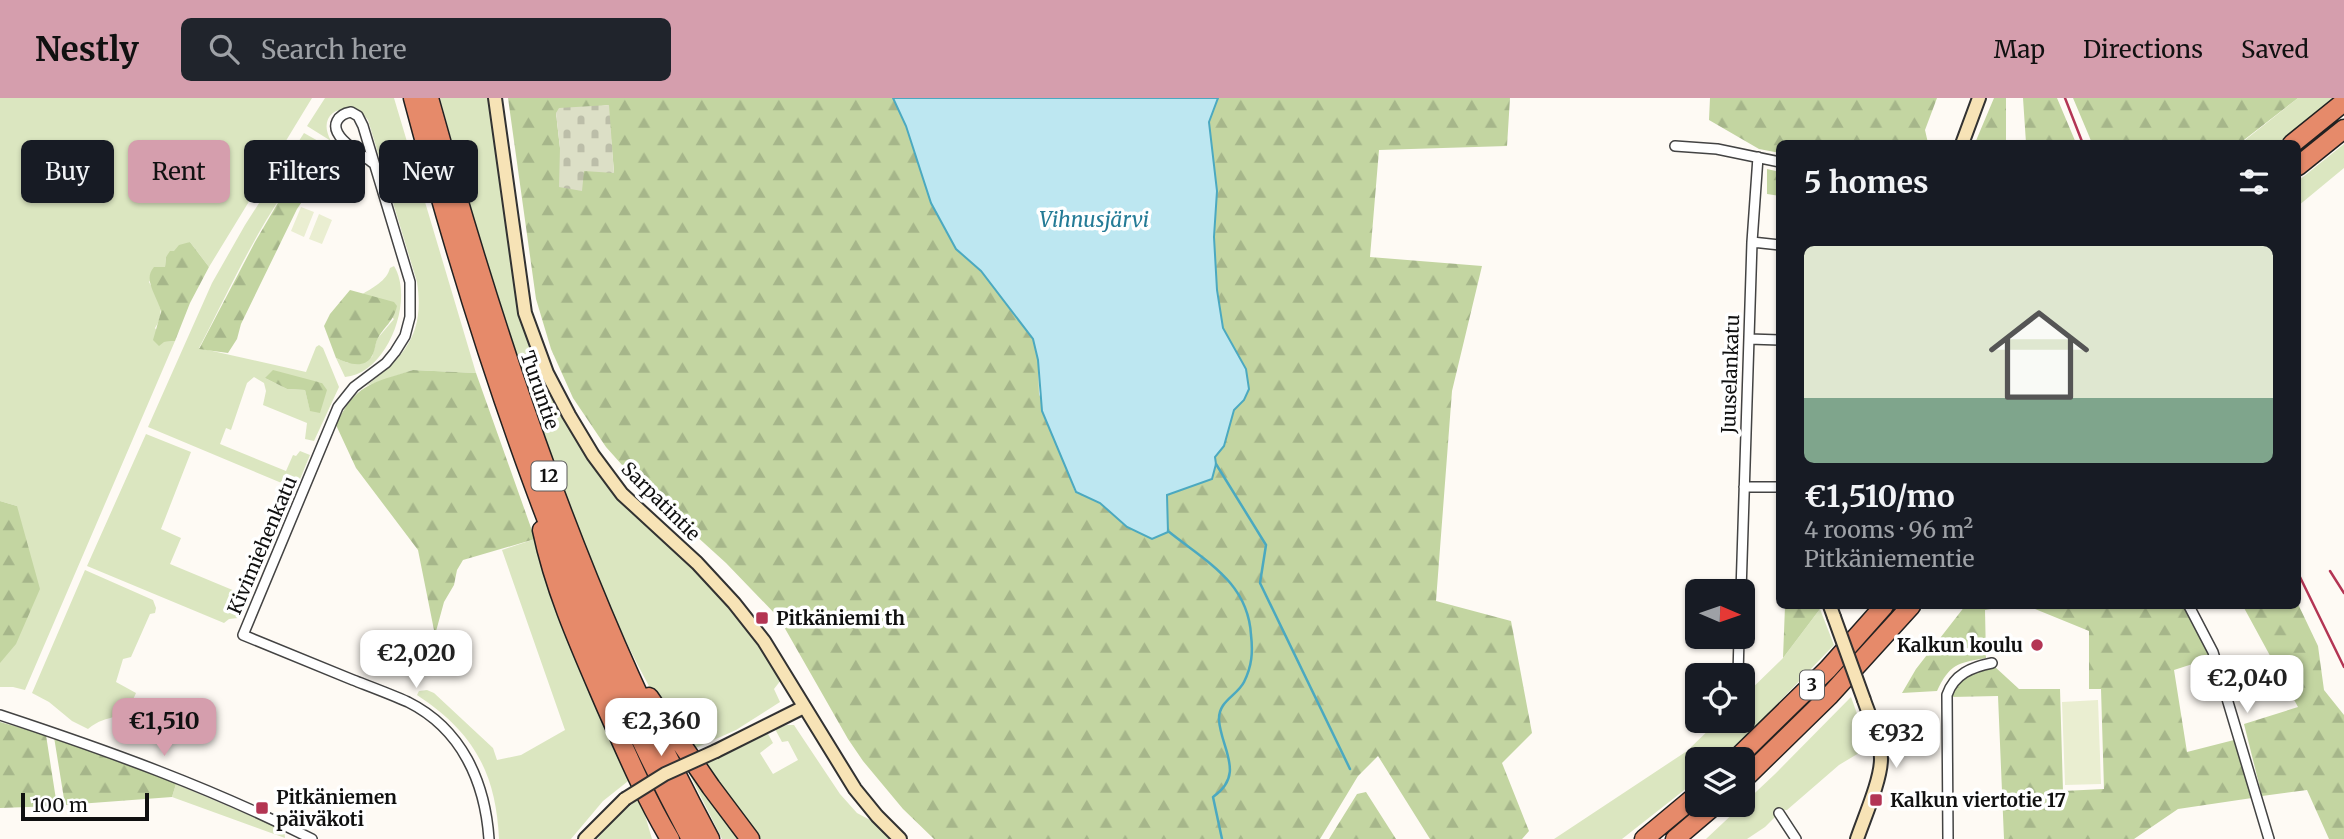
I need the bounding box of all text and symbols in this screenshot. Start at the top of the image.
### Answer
search box [181,18,671,81]
text: Nestly [35,29,139,70]
icon: search [205,30,243,68]
text: Search here [261,33,407,66]
text: Map [1994,34,2045,65]
text: Directions [2083,34,2203,65]
text: Saved [2241,34,2309,65]
chip: Buy [21,140,114,203]
chip: Rent [128,140,230,203]
chip: Filters [244,140,365,203]
chip: New [379,140,478,203]
text: 5 homes [1804,163,1929,201]
icon: filters [2235,163,2273,201]
water label: Vihnusjärvi [1039,206,1149,233]
icon: home [1976,292,2102,418]
street label: Juuselankatu [1716,314,1744,435]
street label: Turuntie [515,348,565,432]
street label: Sarpatintie [616,456,706,546]
road number: 12 [532,462,566,490]
street label: Kivimiehenkatu [222,472,302,618]
text: €1,510/mo [1804,477,1955,515]
text: 4 rooms · 96 m² [1804,515,1973,544]
text: Pitkäniementie [1804,544,1974,573]
north arrow [1685,579,1755,649]
map controls [1685,579,1755,817]
place label: Pitkäniemi th [776,606,905,630]
marker: Pitkäniemi th [754,610,770,626]
pin: €2,020 [359,630,473,690]
place label: Kalkun koulu [1897,633,2023,657]
marker: Kalkun koulu [2029,637,2045,653]
text: €2,020 [376,638,456,667]
pin: €2,040 [2190,656,2304,715]
button: locate [1685,663,1755,733]
text: €2,040 [2206,663,2288,692]
road number: 3 [1800,670,1824,700]
pin: €1,510 [107,698,221,758]
pin: €2,360 [604,698,718,758]
text: €1,510 [128,706,200,735]
text: €2,360 [621,706,701,735]
pin: €932 [1855,710,1937,770]
text: €932 [1868,718,1924,747]
button: layers [1685,747,1755,817]
place label: Pitkäniemen päiväkoti [276,785,397,831]
place label: Kalkun viertotie 17 [1890,788,2066,812]
scale bar [21,790,149,822]
marker: Kalkun viertotie 17 [1868,792,1884,808]
text: 100 m [32,793,88,817]
marker: Pitkäniemen päiväkoti [254,800,270,816]

